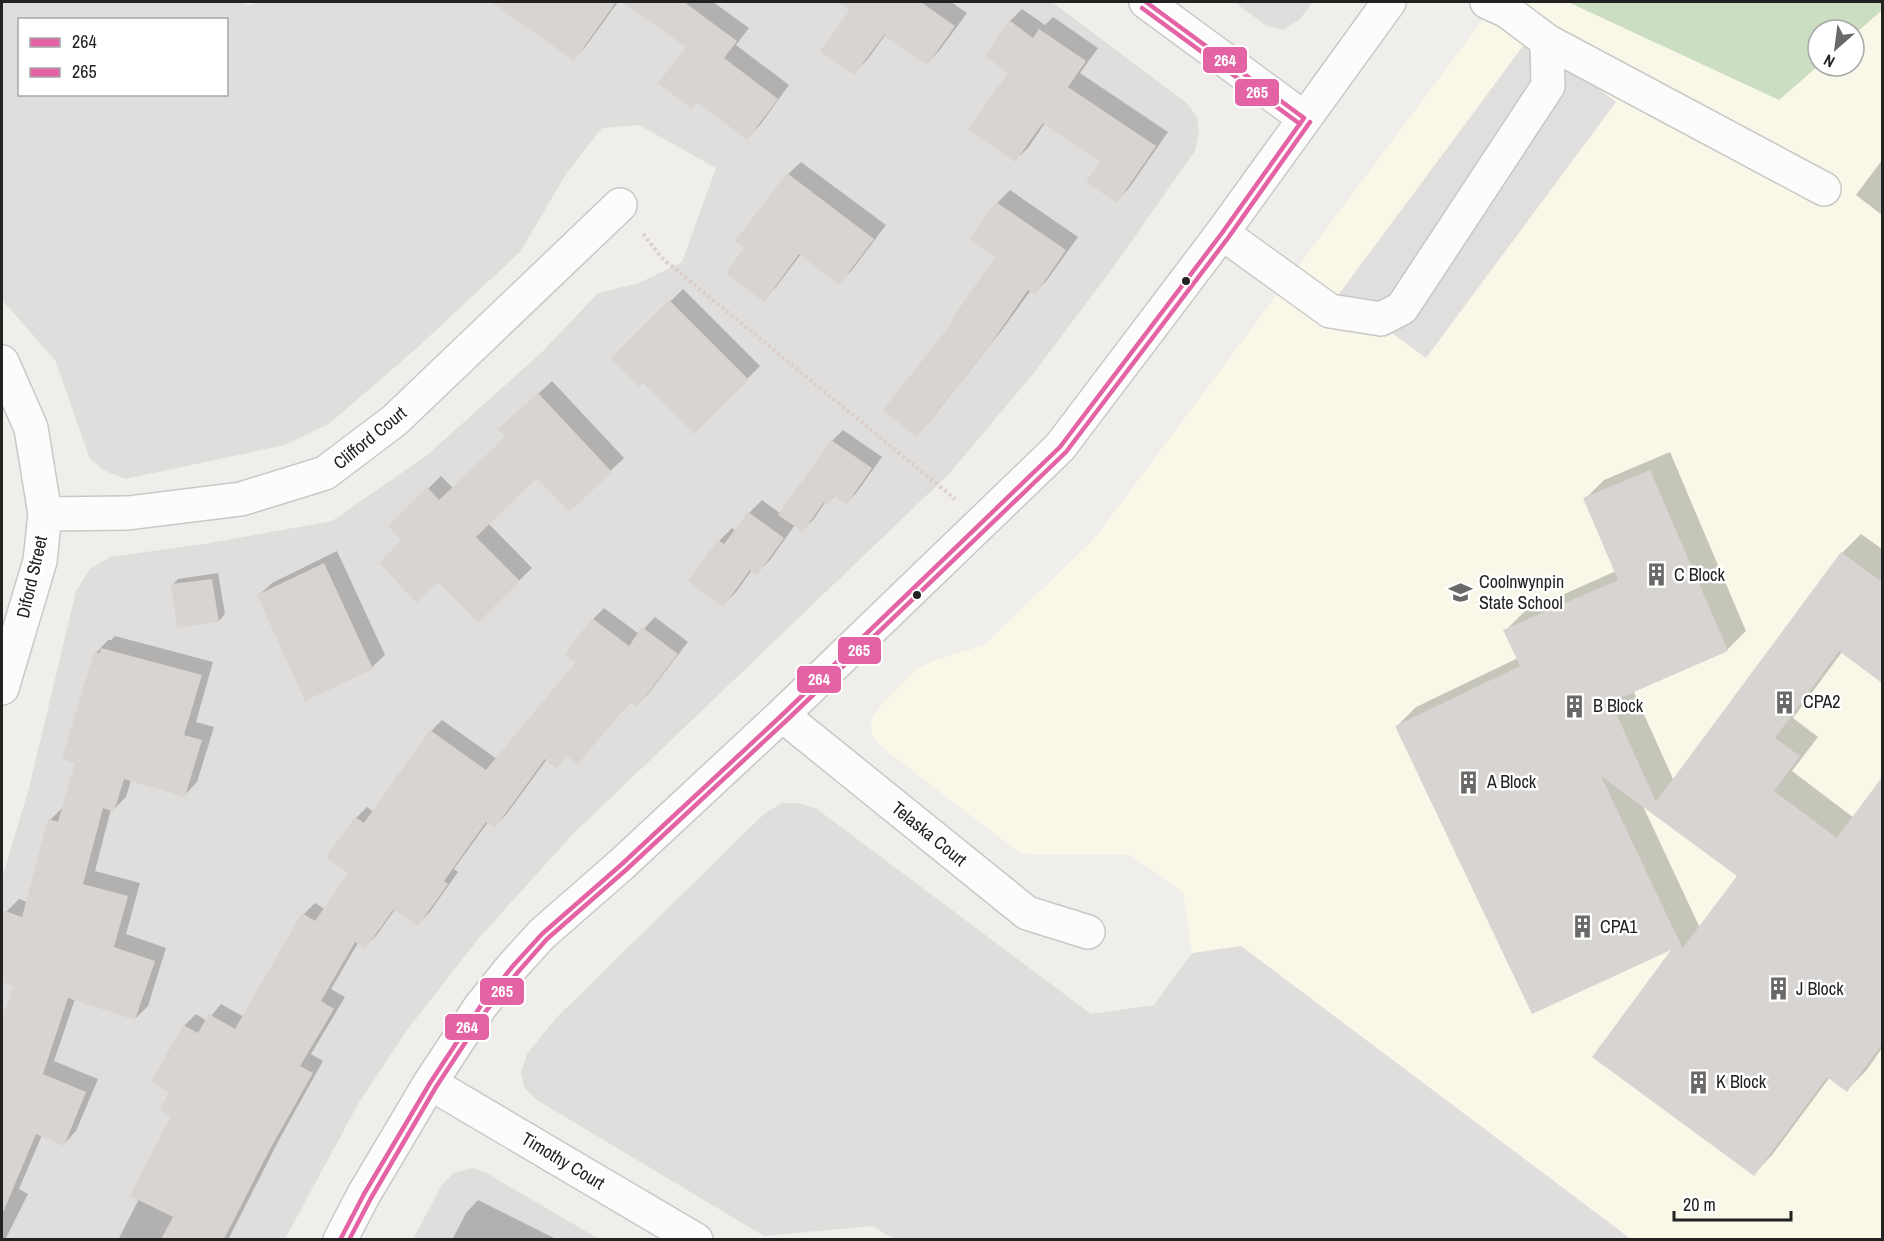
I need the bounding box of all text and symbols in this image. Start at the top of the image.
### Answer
legend [18,18,228,96]
north arrow [1806,18,1866,78]
text: 264 [72,29,97,54]
line badge: 264 [1202,46,1248,74]
text: 264 [1214,49,1237,71]
text: N [1820,49,1838,73]
text: 265 [72,59,97,84]
line badge: 265 [1234,78,1280,107]
text: 265 [1246,81,1268,103]
unlabelled marker [1180,275,1192,287]
street label: Clifford Court [328,400,412,475]
street label: Diford Street [10,533,53,620]
building icon: C Block [1643,562,1669,588]
place label: C Block [1674,562,1725,587]
place label: Coolnwynpin State School [1479,569,1564,615]
school or university icon: Coolnwynpin State School [1448,579,1474,605]
unlabelled marker [911,589,923,601]
line badge: 265 [837,636,882,665]
text: 265 [848,639,870,661]
line badge: 264 [796,665,842,694]
text: 264 [808,668,831,690]
building icon: CPA2 [1772,689,1798,715]
place label: CPA2 [1803,689,1840,714]
building icon: B Block [1562,693,1588,719]
place label: B Block [1593,693,1644,718]
building icon: A Block [1456,769,1482,795]
place label: A Block [1486,769,1537,794]
street label: Telaska Court [886,796,972,872]
building icon: CPA1 [1569,914,1595,940]
place label: CPA1 [1600,914,1638,939]
building icon: J Block [1765,976,1791,1002]
place label: J Block [1796,976,1844,1001]
line badge: 265 [479,977,525,1006]
text: 265 [491,980,513,1002]
line badge: 264 [444,1013,490,1041]
text: 264 [456,1016,479,1038]
building icon: K Block [1685,1069,1711,1095]
place label: K Block [1716,1069,1767,1094]
street label: Timothy Court [517,1126,610,1195]
scale bar [1674,1184,1791,1222]
text: 20 m [1683,1192,1716,1217]

